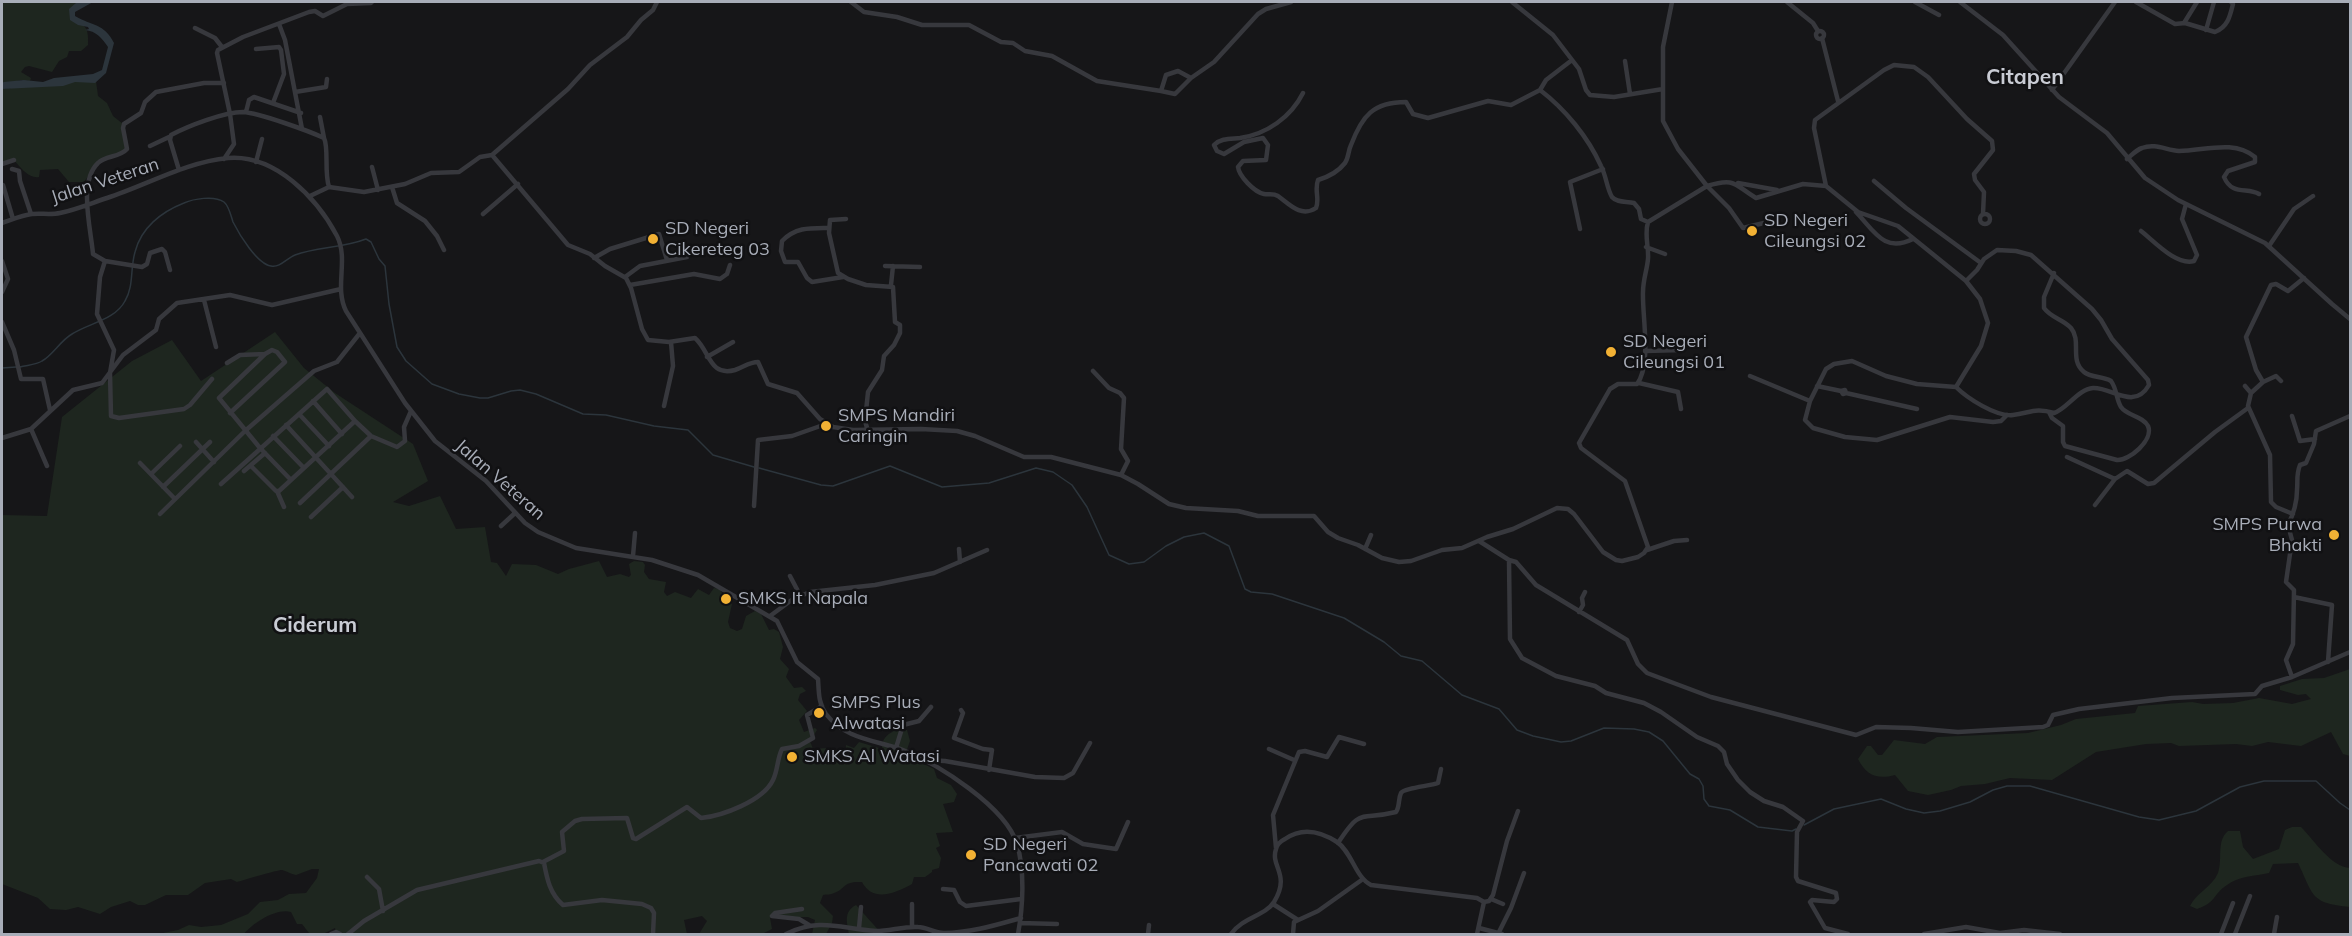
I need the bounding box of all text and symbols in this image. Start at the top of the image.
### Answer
district label: Citapen [1986,65,2064,91]
street label: Jalan Veteran [48,153,162,209]
place label: SD Negeri Cileungsi 02 [1764,210,1866,252]
place label: SD Negeri Cikereteg 03 [665,218,770,260]
marker: SD Negeri Cileungsi 02 [1745,224,1759,238]
marker: SD Negeri Cikereteg 03 [646,232,660,246]
place label: SD Negeri Cileungsi 01 [1623,331,1725,374]
marker: SD Negeri Cileungsi 01 [1604,345,1618,359]
place label: SMPS Mandiri Caringin [838,405,955,448]
marker: SMPS Mandiri Caringin [819,419,833,433]
street label: Jalan Veteran [451,435,549,525]
place label: SMPS Purwa Bhakti [2212,514,2322,556]
marker: SMPS Purwa Bhakti [2327,528,2341,542]
place label: SMKS It Napala [738,588,868,610]
marker: SMKS It Napala [719,592,733,606]
district label: Ciderum [273,613,357,639]
place label: SMPS Plus Alwatasi [831,692,921,734]
marker: SMPS Plus Alwatasi [812,706,826,720]
place label: SMKS Al Watasi [804,746,940,768]
marker: SMKS Al Watasi [785,750,799,764]
place label: SD Negeri Pancawati 02 [983,834,1098,876]
marker: SD Negeri Pancawati 02 [964,848,978,862]

